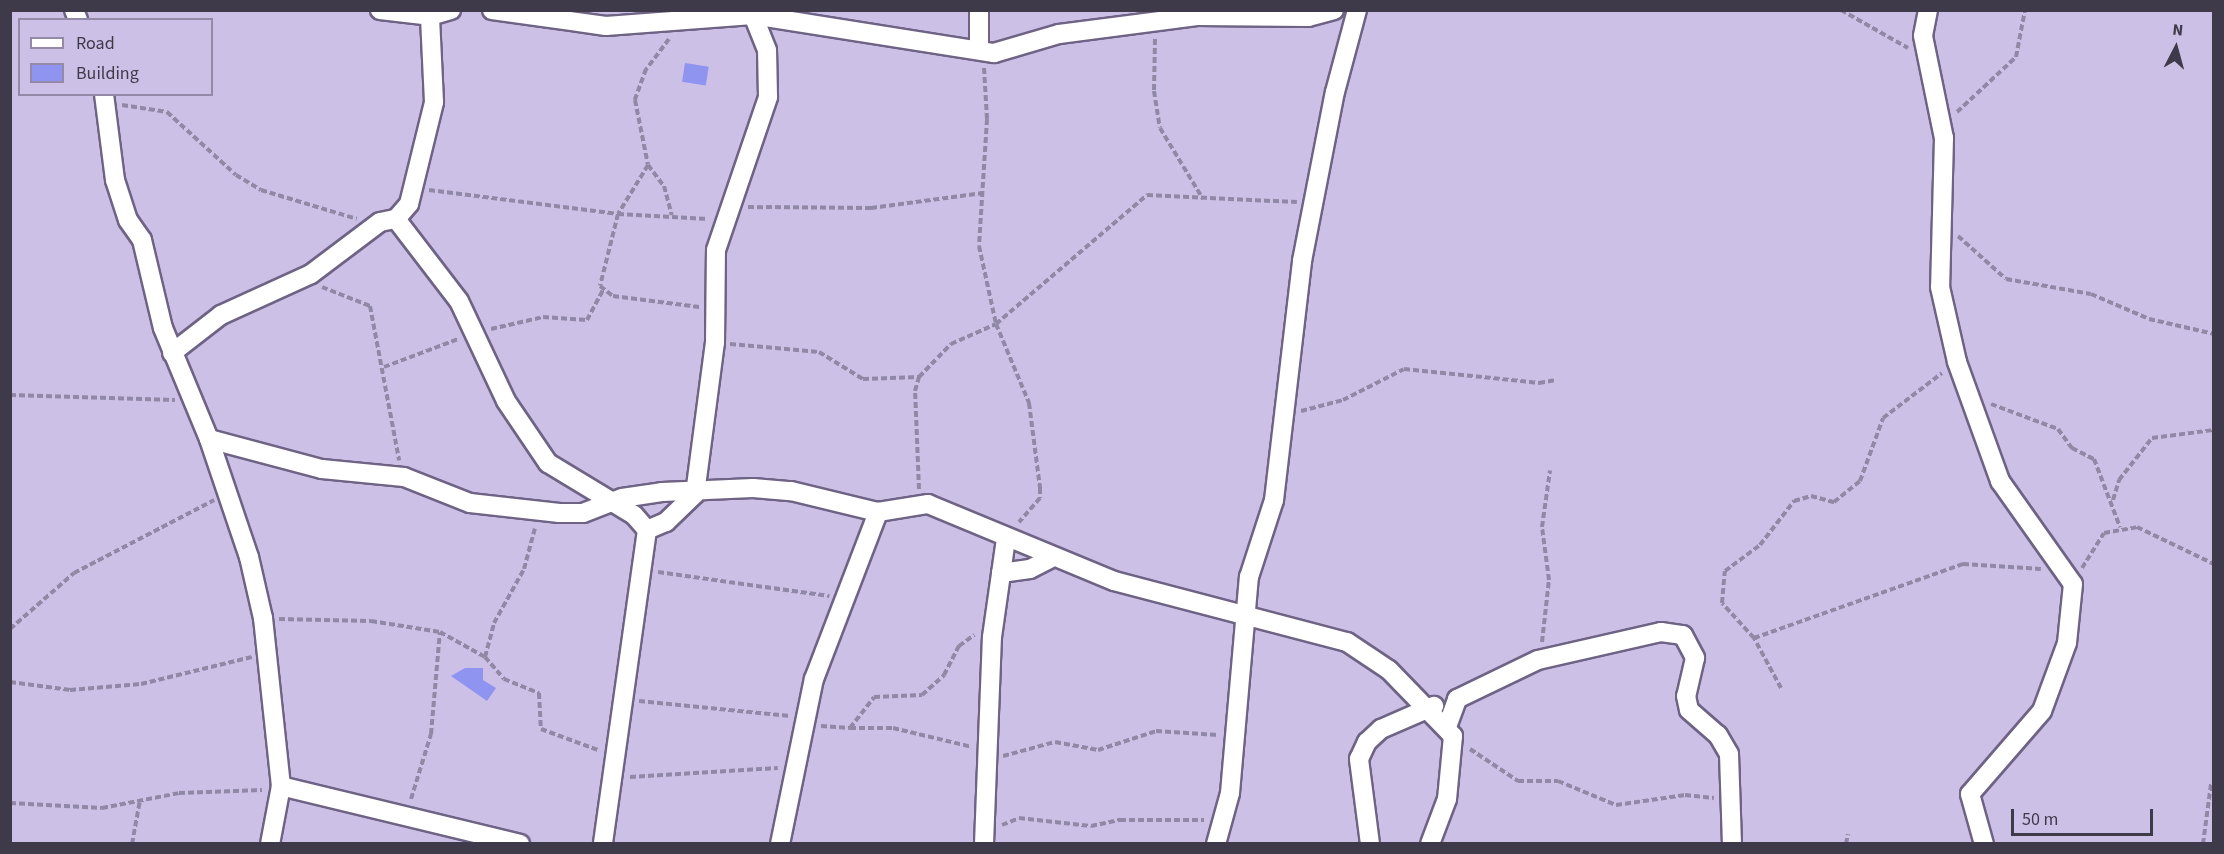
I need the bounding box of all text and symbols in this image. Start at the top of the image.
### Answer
legend [18,18,213,96]
north arrow [2146,18,2206,78]
text: N [2171,19,2184,42]
text: Road [76,31,115,56]
text: Building [76,61,139,86]
scale bar [2014,797,2156,835]
text: 50 m [2022,807,2058,832]

